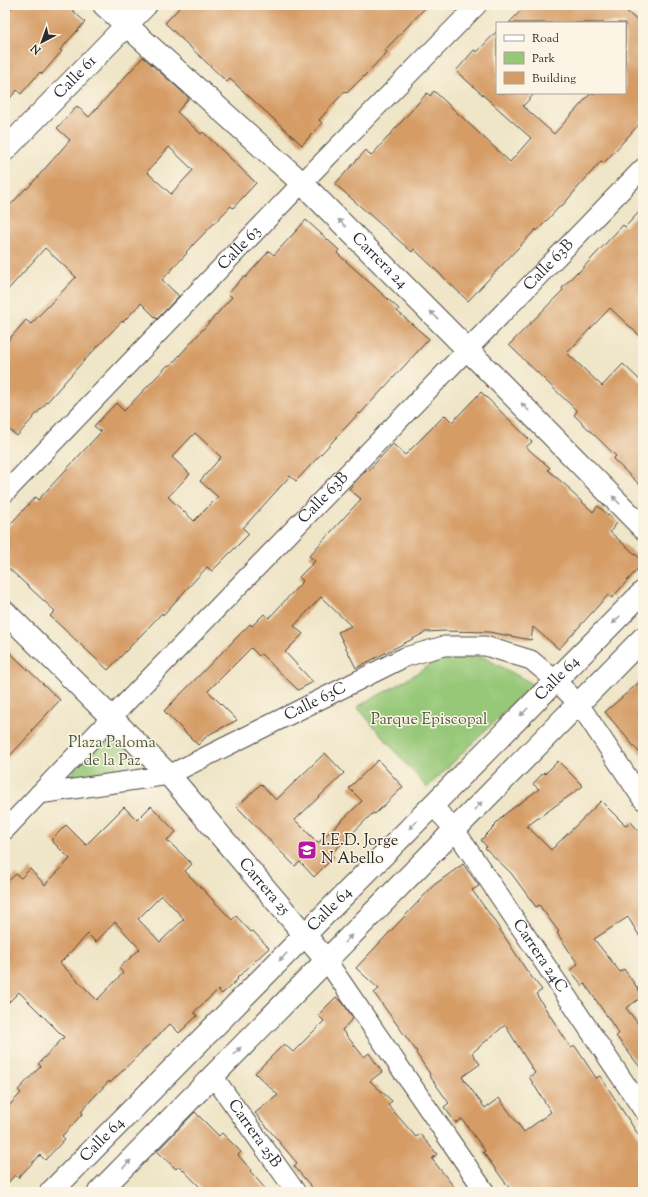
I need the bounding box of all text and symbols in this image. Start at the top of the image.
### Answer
north arrow [22,22,62,62]
legend [496,22,626,94]
text: Road [532,30,559,48]
text: N [27,40,45,58]
street label: Calle 61 [49,50,103,105]
text: Park [532,50,555,68]
text: Building [532,70,576,88]
one-way arrow [337,218,347,228]
street label: Calle 63 [212,221,267,276]
street label: Carrera 24 [346,227,413,294]
street label: Calle 63B [518,234,579,296]
one-way arrow [429,310,438,320]
one-way arrow [520,402,530,412]
street label: Calle 63B [293,467,354,529]
one-way arrow [611,495,621,505]
one-way arrow [611,615,620,625]
street label: Calle 64 [530,651,585,707]
street label: Calle 63C [280,677,350,727]
one-way arrow [519,707,529,717]
park label: Parque Episcopal [371,709,488,732]
park label: Plaza Paloma de la Paz [68,732,156,773]
one-way arrow [473,801,483,811]
one-way arrow [408,820,418,830]
place label: I.E.D. Jorge N Abello [321,830,398,871]
school or university icon: I.E.D. Jorge N Abello [296,839,318,861]
street label: Carrera 25 [233,853,296,921]
street label: Calle 64 [302,882,358,937]
street label: Carrera 24C [507,915,573,998]
one-way arrow [343,934,353,944]
one-way arrow [278,952,288,962]
one-way arrow [233,1046,242,1056]
street label: Carrera 25B [222,1095,287,1173]
street label: Calle 64 [75,1112,130,1168]
one-way arrow [122,1159,132,1169]

